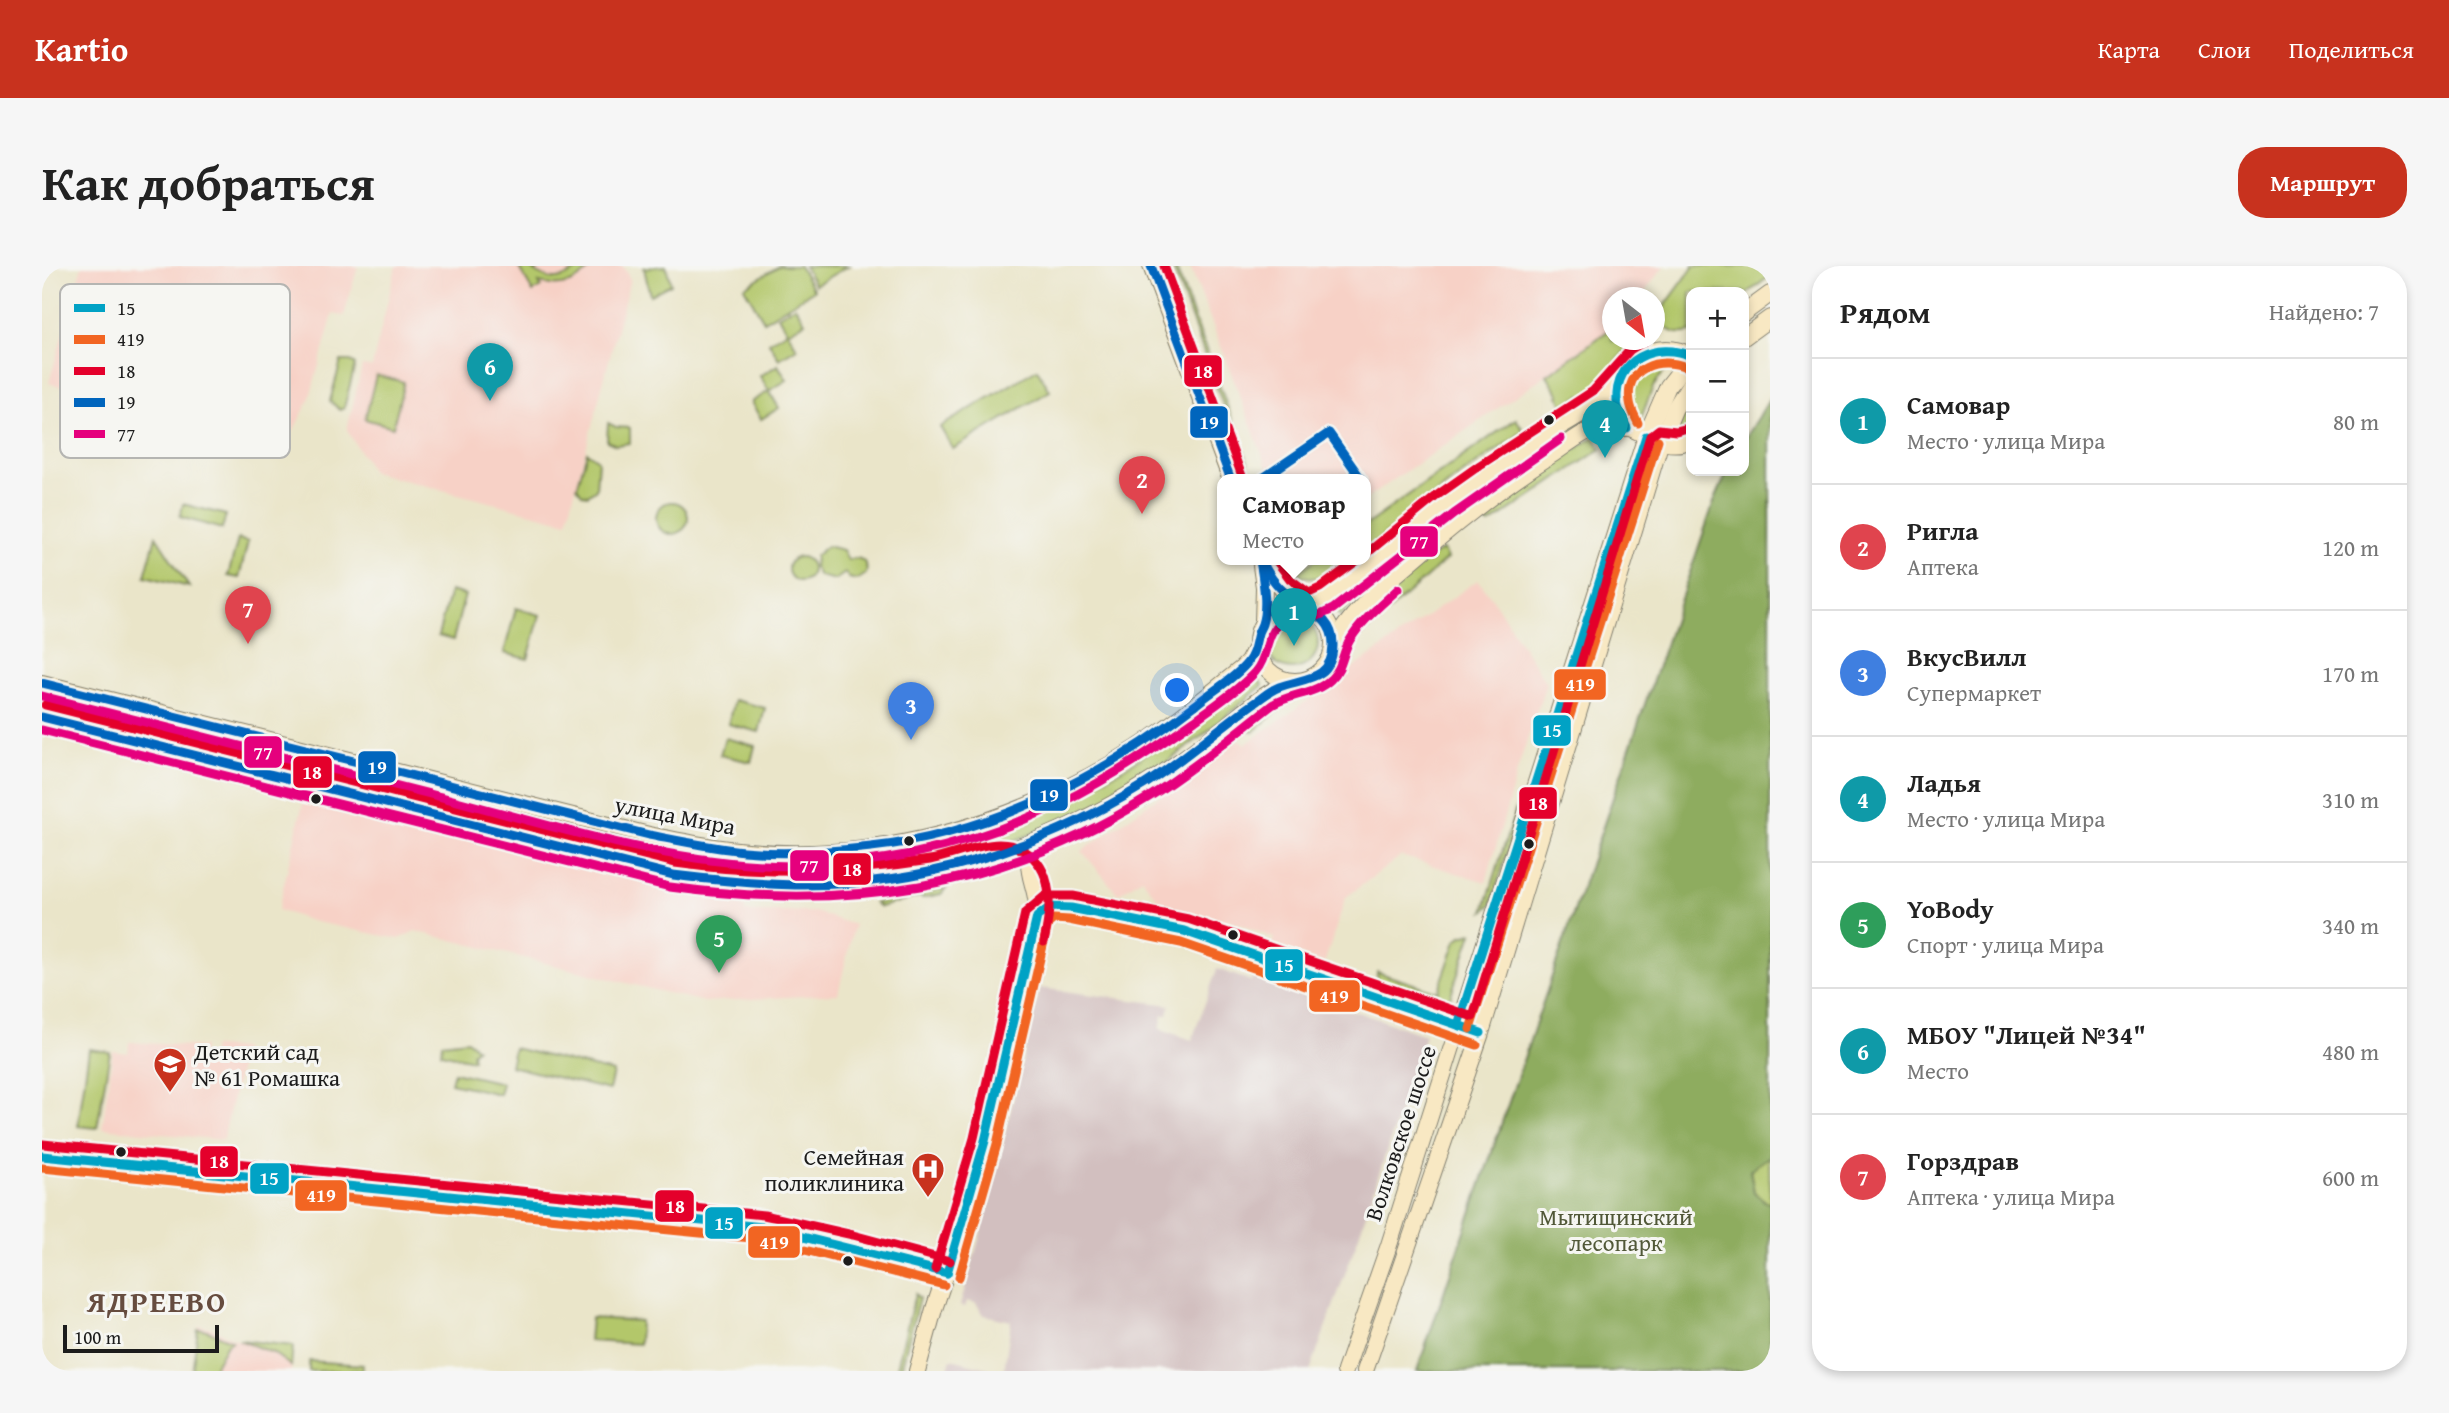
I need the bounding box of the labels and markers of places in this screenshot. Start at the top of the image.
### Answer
pin: 6 [467,343,513,401]
pin: 4 [1582,400,1628,458]
unlabelled marker [1542,413,1556,427]
pin: 2 [1119,456,1165,514]
pin: 7 [225,586,271,644]
pin: 1 [1271,588,1317,646]
pin: 3 [888,682,934,740]
unlabelled marker [309,792,323,806]
unlabelled marker [902,834,916,848]
unlabelled marker [1522,837,1536,851]
pin: 5 [696,915,742,973]
unlabelled marker [1226,928,1240,942]
place label: Детский сад № 61 Ромашка [193,1035,340,1094]
school or university icon: Детский сад № 61 Ромашка [151,1045,189,1094]
place label: Семейная поликлиника [765,1140,904,1199]
unlabelled marker [114,1145,128,1159]
hospital icon: Семейная поликлиника [909,1150,947,1199]
unlabelled marker [841,1254,855,1268]

